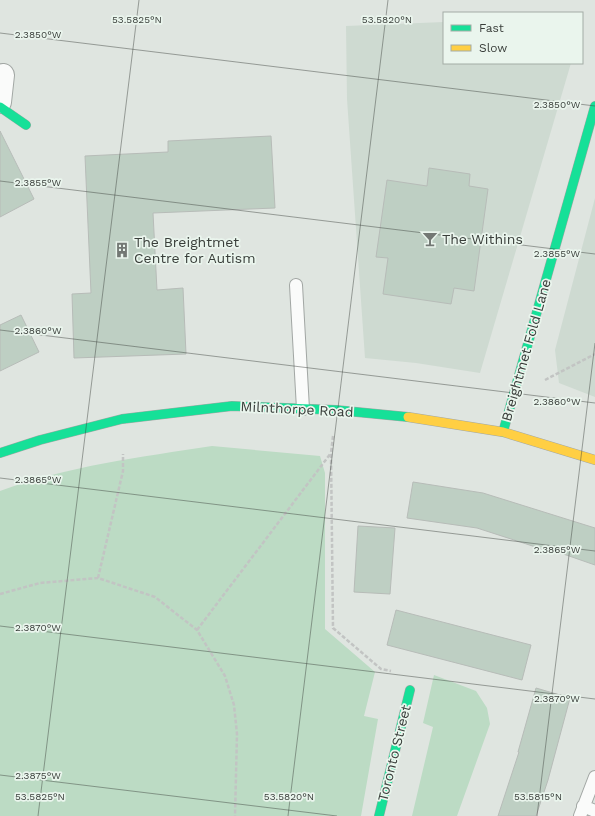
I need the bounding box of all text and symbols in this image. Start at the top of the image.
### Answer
legend [443,12,583,64]
text: 53.5825°N [112,14,162,25]
text: 53.5820°N [362,14,412,25]
text: Fast [479,21,504,35]
text: 2.3850°W [15,29,62,40]
text: Slow [479,41,507,55]
text: 2.3850°W [534,99,581,110]
text: 2.3855°W [15,177,62,188]
bar icon: The Withins [421,230,439,248]
place label: The Withins [442,231,523,247]
place label: The Breightmet Centre for Autism [134,234,256,266]
building icon: The Breightmet Centre for Autism [113,241,131,259]
text: 2.3855°W [534,248,581,259]
street label: Breightmet Fold Lane [498,277,554,423]
text: 2.3860°W [15,325,62,336]
text: 2.3860°W [534,396,581,407]
street label: Milnthorpe Road [240,398,354,420]
text: 2.3865°W [15,474,62,485]
text: 2.3865°W [534,544,581,555]
text: 2.3870°W [15,622,61,633]
text: 2.3870°W [534,693,580,704]
street label: Toronto Street [374,703,414,803]
text: 2.3875°W [15,770,61,781]
text: 53.5825°N [15,791,65,802]
text: 53.5820°N [264,791,314,802]
text: 53.5815°N [514,791,562,802]

